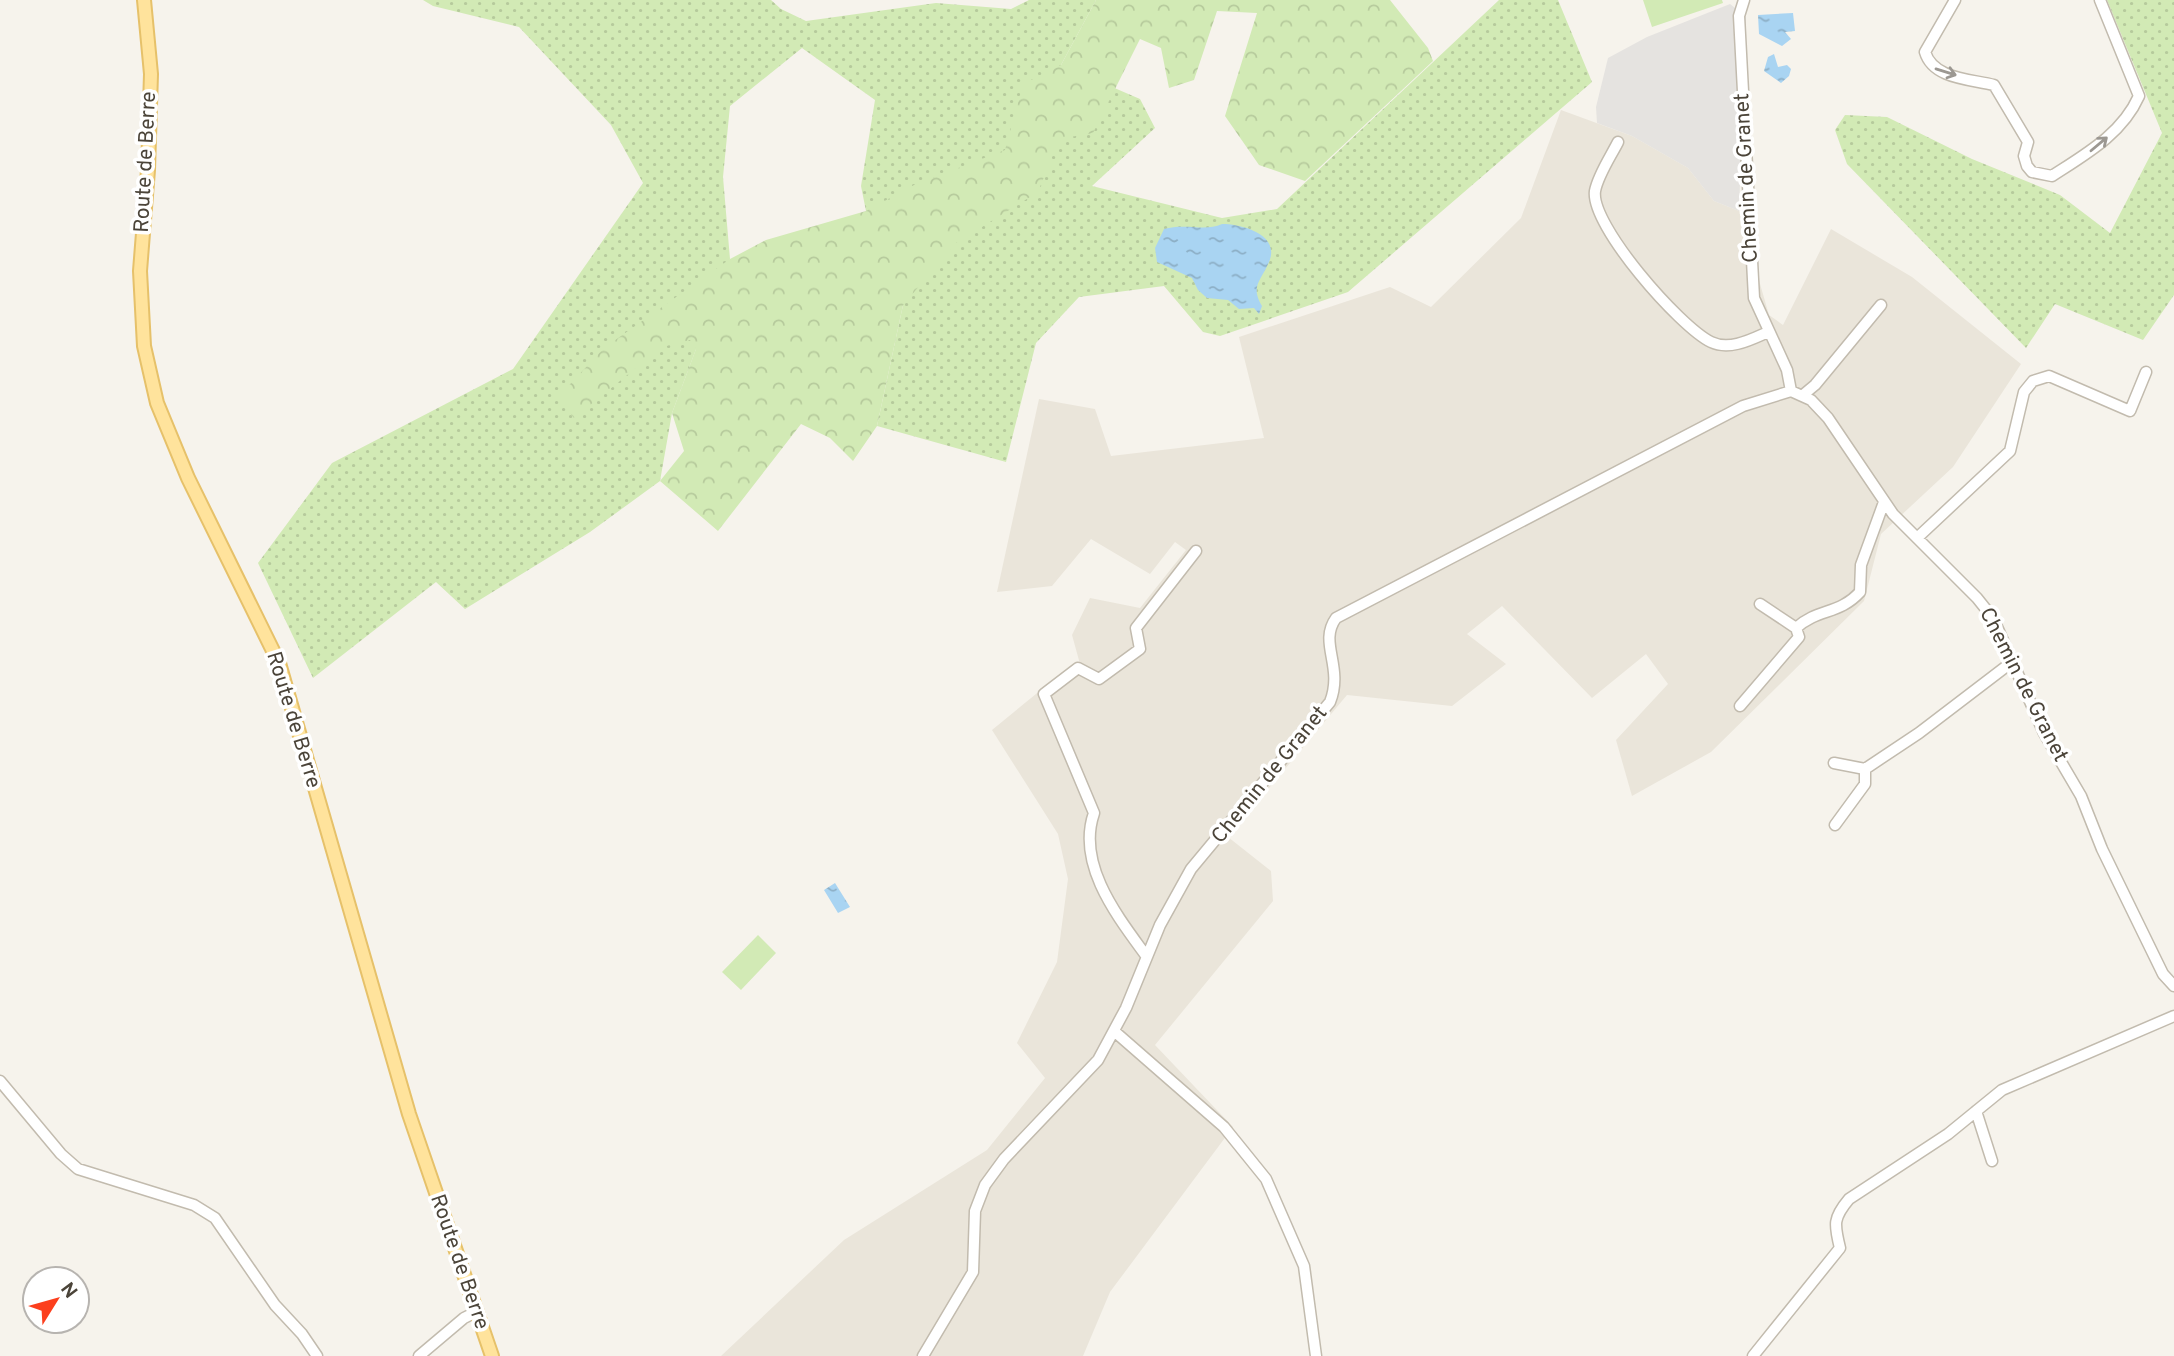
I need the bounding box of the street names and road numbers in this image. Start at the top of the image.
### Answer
street label: Route de Berre [129,91,163,233]
street label: Chemin de Granet [1729,92,1765,264]
street label: Chemin de Granet [1972,603,2074,767]
street label: Route de Berre [259,648,327,792]
street label: Chemin de Granet [1206,701,1334,849]
street label: Route de Berre [423,1191,495,1333]

